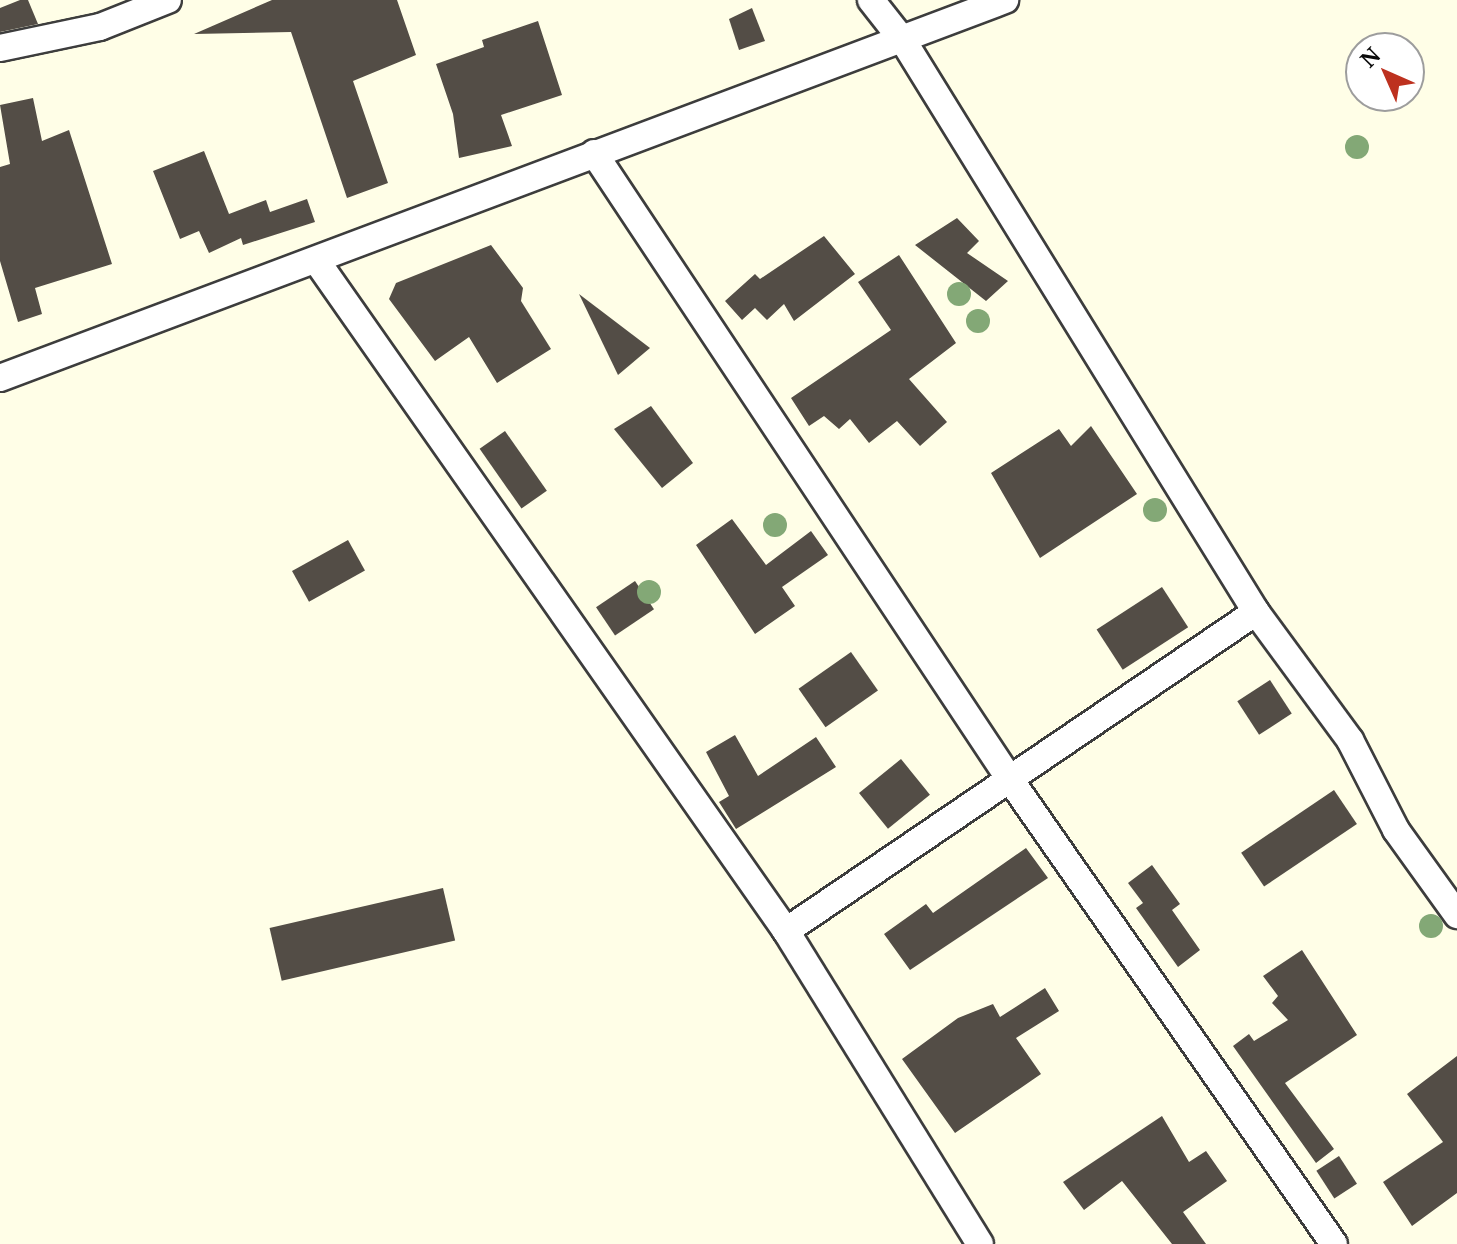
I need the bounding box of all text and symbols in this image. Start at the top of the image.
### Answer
north arrow [1345,32,1425,112]
text: N [1353,40,1386,73]

